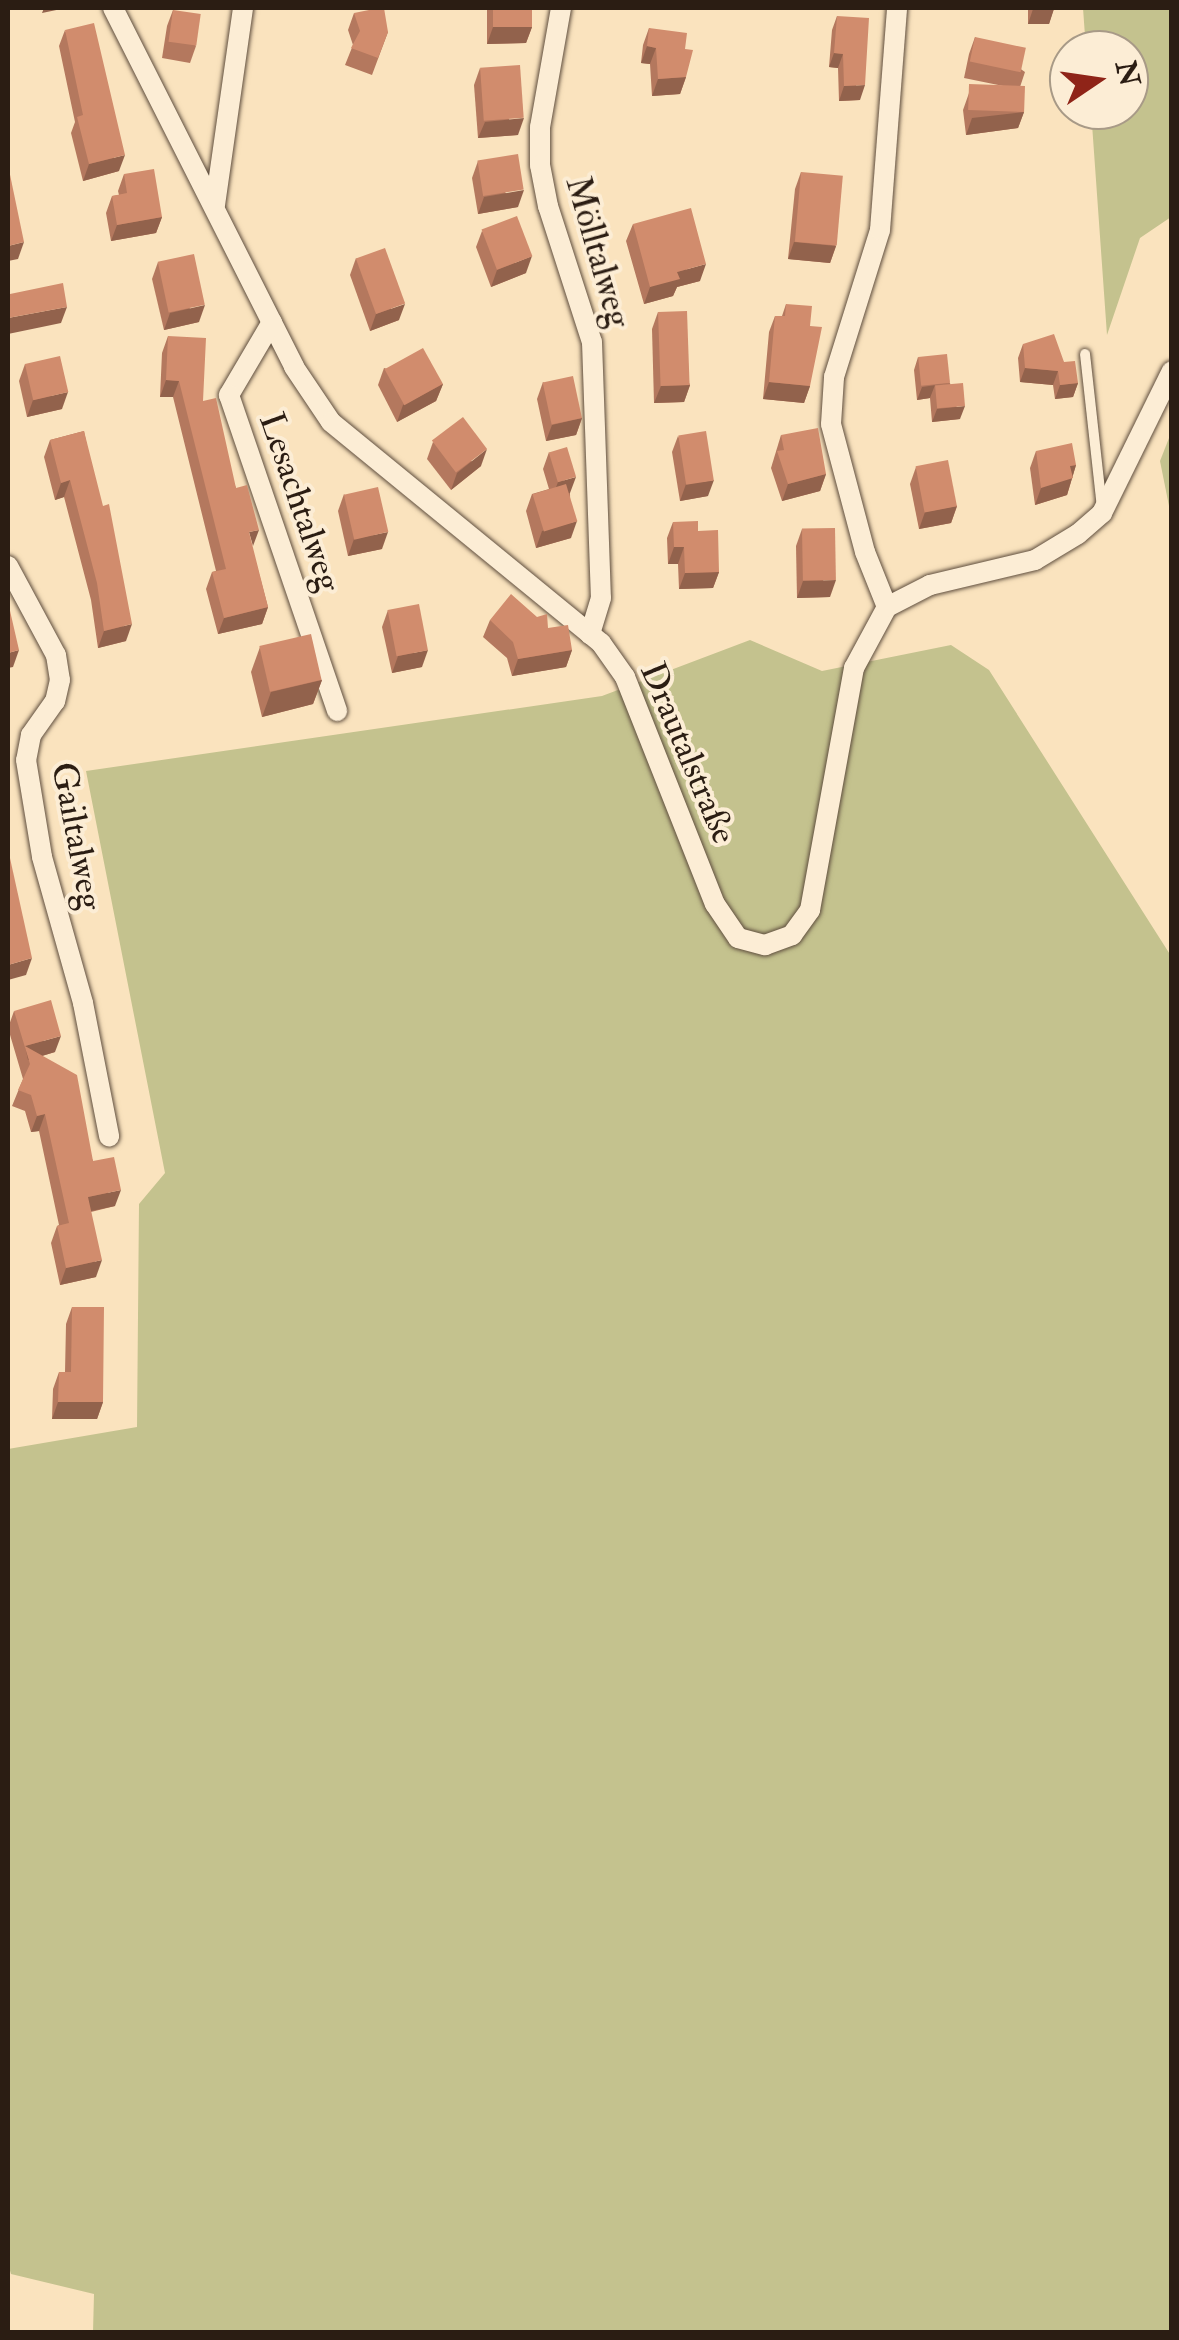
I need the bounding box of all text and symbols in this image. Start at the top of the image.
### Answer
north arrow [1049,30,1149,130]
text: N [1107,57,1147,90]
street label: Mölltalweg [556,172,640,332]
street label: Lesachtalweg [250,407,350,597]
street label: Drautalstraße [631,656,745,850]
street label: Gailtalweg [42,759,112,913]

